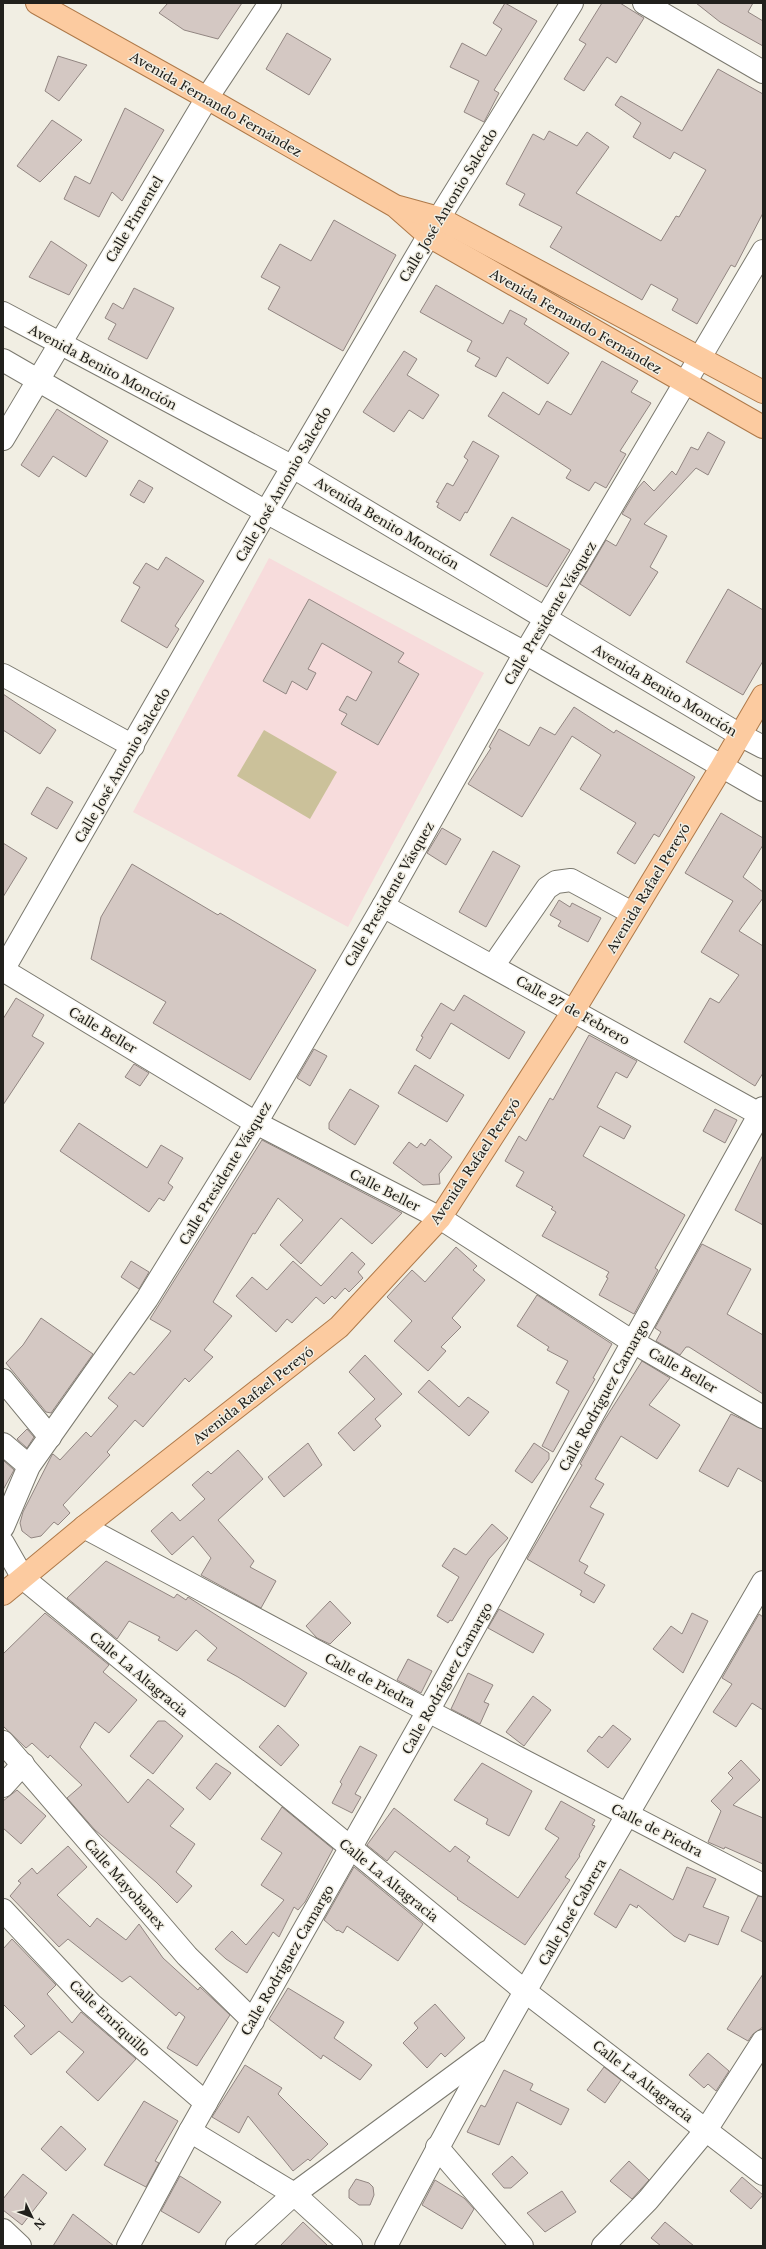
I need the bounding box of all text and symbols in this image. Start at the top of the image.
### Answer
street label: Avenida Fernando Fernández [126,48,305,161]
street label: Calle José Antonio Salcedo [396,125,501,285]
street label: Calle Pimentel [102,173,167,265]
street label: Avenida Fernando Fernández [486,265,665,378]
street label: Avenida Benito Monción [25,321,180,414]
street label: Calle José Antonio Salcedo [232,404,335,565]
street label: Avenida Benito Monción [311,473,462,573]
street label: Calle Presidente Vásquez [501,538,600,688]
street label: Avenida Benito Monción [589,640,740,740]
street label: Calle José Antonio Salcedo [71,685,174,846]
street label: Calle Presidente Vásquez [341,819,438,970]
street label: Avenida Rafael Pereyó [602,820,694,957]
street label: Calle 27 de Febrero [513,972,633,1049]
street label: Calle Beller [65,1003,141,1058]
street label: Avenida Rafael Pereyó [426,1095,524,1228]
street label: Calle Presidente Vásquez [176,1098,275,1248]
street label: Calle Beller [347,1165,424,1216]
street label: Calle Rodríguez Camargo [555,1316,653,1474]
street label: Avenida Rafael Pereyó [189,1343,317,1448]
street label: Calle Beller [645,1344,721,1397]
street label: Calle Rodríguez Camargo [398,1599,496,1757]
street label: Calle La Altagracia [86,1628,192,1721]
street label: Calle de Piedra [322,1649,419,1712]
street label: Calle de Piedra [608,1800,706,1861]
street label: Calle Mayobanex [81,1835,169,1933]
street label: Calle La Altagracia [335,1835,443,1926]
street label: Calle José Cabrera [535,1855,610,1969]
street label: Calle Rodríguez Camargo [237,1882,338,2039]
street label: Calle Enriquillo [66,1976,154,2060]
street label: Calle La Altagracia [589,2037,697,2126]
north arrow [12,2197,52,2237]
text: N [30,2215,48,2233]

